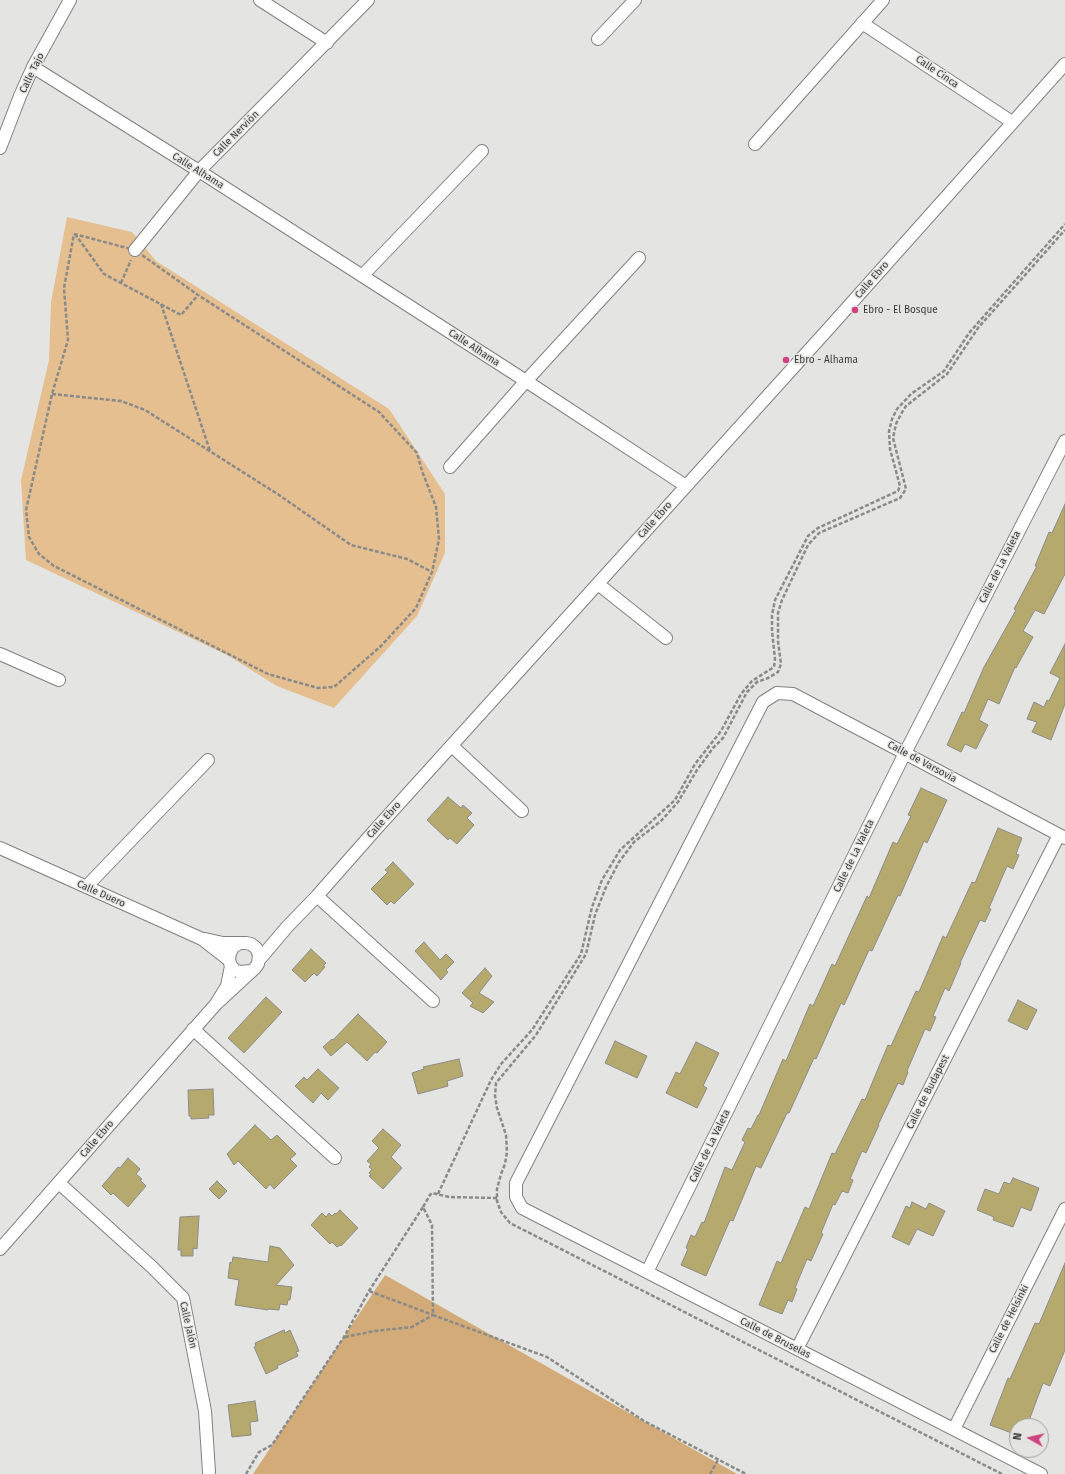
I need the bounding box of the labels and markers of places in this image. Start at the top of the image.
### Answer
place label: Ebro - El Bosque [863,304,938,316]
marker: Ebro - El Bosque [850,305,860,315]
place label: Ebro - Alhama [794,354,858,366]
marker: Ebro - Alhama [781,355,791,365]

